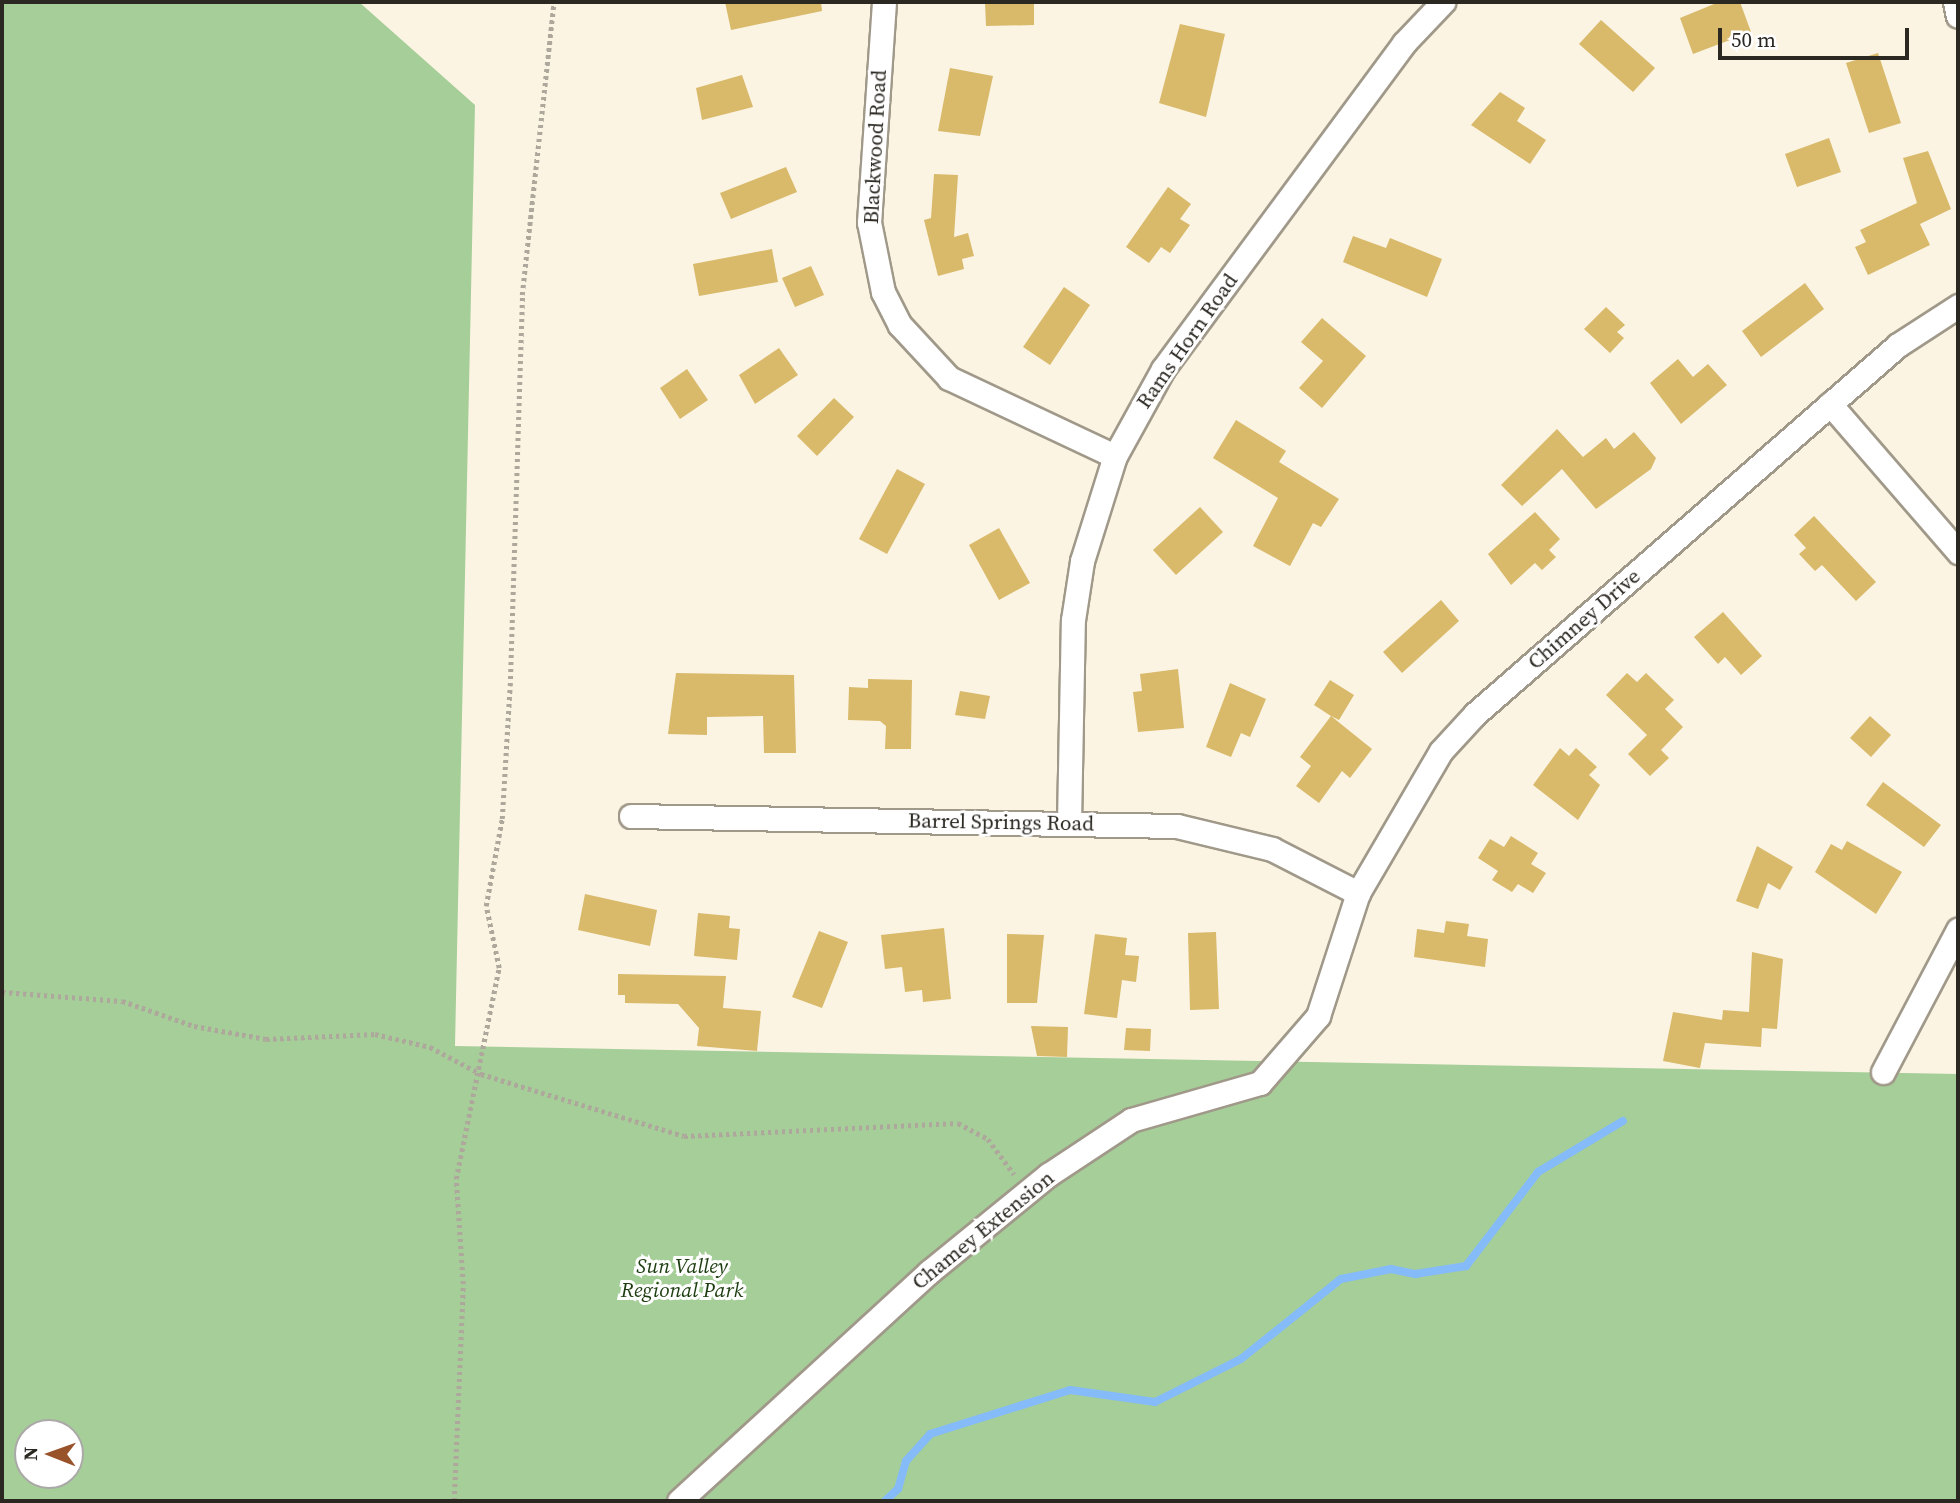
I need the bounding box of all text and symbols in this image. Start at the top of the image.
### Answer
scale bar [1722,14,1913,58]
text: 50 m [1731,25,1776,54]
street label: Blackwood Road [858,69,892,225]
street label: Rams Horn Road [1131,269,1243,413]
street label: Chimney Drive [1523,563,1645,675]
street label: Barrel Springs Road [908,808,1094,836]
street label: Chamey Extension [907,1165,1059,1295]
park label: Sun Valley Regional Park [621,1253,743,1303]
north arrow [14,1419,84,1489]
text: N [17,1447,43,1461]

